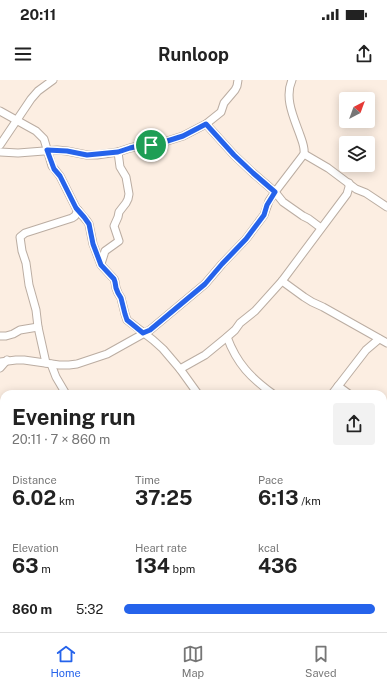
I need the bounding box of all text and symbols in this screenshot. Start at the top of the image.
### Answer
text: 20:11 [20,6,56,23]
icon: menu [12,43,34,65]
icon: share [353,43,375,65]
text: Runloop [158,44,229,65]
north arrow [339,92,375,128]
map controls [339,92,375,172]
pin [134,128,168,162]
icon: arrive [140,134,162,156]
button: layers [339,136,375,172]
button: share [333,403,375,445]
text: Evening run [12,404,136,430]
text: 20:11 · 7 × 860 m [12,432,110,447]
text: Distance [12,474,57,486]
text: Time [135,474,160,486]
text: Pace [258,474,283,486]
text: 6.02 [12,486,56,510]
text: 37:25 [135,486,192,510]
text: 6:13 [258,486,298,510]
text: km [56,495,75,507]
text: /km [298,495,321,507]
text: Elevation [12,542,59,554]
text: Heart rate [135,542,187,554]
text: kcal [258,542,279,554]
text: 63 [12,554,38,578]
text: 134 [135,554,170,578]
text: 436 [258,554,298,578]
text: m [38,563,51,575]
text: bpm [170,563,195,575]
text: 860 m [12,602,52,617]
text: 5:32 [76,602,103,617]
tab: Home [50,643,81,679]
tab: Map [182,643,204,679]
tab: Saved [305,643,337,679]

